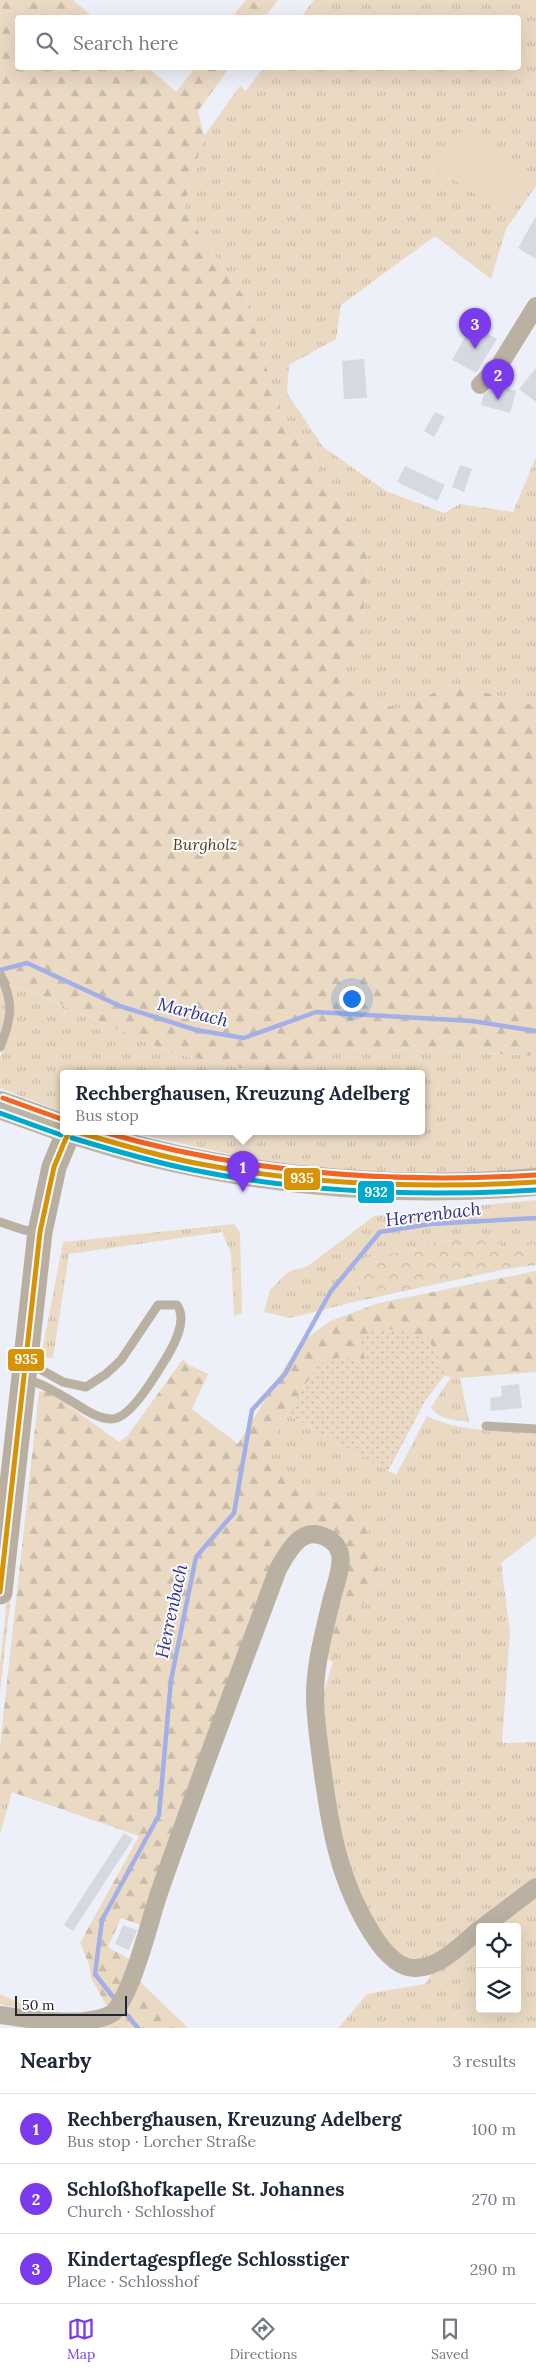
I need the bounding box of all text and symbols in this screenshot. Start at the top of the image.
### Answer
search box [15,15,521,70]
icon: search [33,29,61,57]
text: Search here [73,31,179,55]
pin: 3 [459,308,491,349]
pin: 2 [482,359,514,400]
park label: Burgholz [173,834,237,854]
your location [339,986,365,1012]
water label: Marbach [155,992,231,1032]
popup [60,1070,425,1135]
text: Rechberghausen, Kreuzung Adelberg [75,1081,410,1105]
text: Bus stop [75,1105,139,1125]
pin: 1 [227,1151,259,1192]
line badge: 935 [283,1167,321,1191]
text: 935 [290,1169,314,1187]
line badge: 932 [357,1180,395,1204]
text: 932 [364,1183,388,1201]
water label: Herrenbach [384,1197,483,1231]
line badge: 935 [7,1348,45,1372]
text: 935 [14,1350,38,1368]
water label: Herrenbach [150,1561,192,1660]
map controls [476,1923,521,2013]
button: locate [476,1923,521,1968]
button: layers [476,1968,521,2013]
scale bar [15,1993,128,2016]
text: 50 m [22,1996,55,2014]
text: Nearby [20,2047,91,2074]
text: 3 results [452,2051,516,2071]
text: Rechberghausen, Kreuzung Adelberg [67,2107,401,2131]
text: 1 [33,2119,39,2139]
text: 100 m [472,2119,516,2139]
text: Bus stop · Lorcher Straße [67,2131,256,2151]
text: Schloßhofkapelle St. Johannes [67,2177,344,2201]
text: 2 [32,2189,40,2209]
text: 270 m [472,2189,516,2209]
text: Church · Schlosshof [67,2201,215,2221]
text: Kindertagespflege Schlosstiger [67,2247,349,2271]
text: 3 [32,2259,40,2279]
text: 290 m [470,2259,516,2279]
text: Place · Schlosshof [67,2271,199,2291]
tab: Map [67,2315,95,2363]
tab: Directions [229,2315,297,2363]
tab: Saved [431,2315,469,2363]

